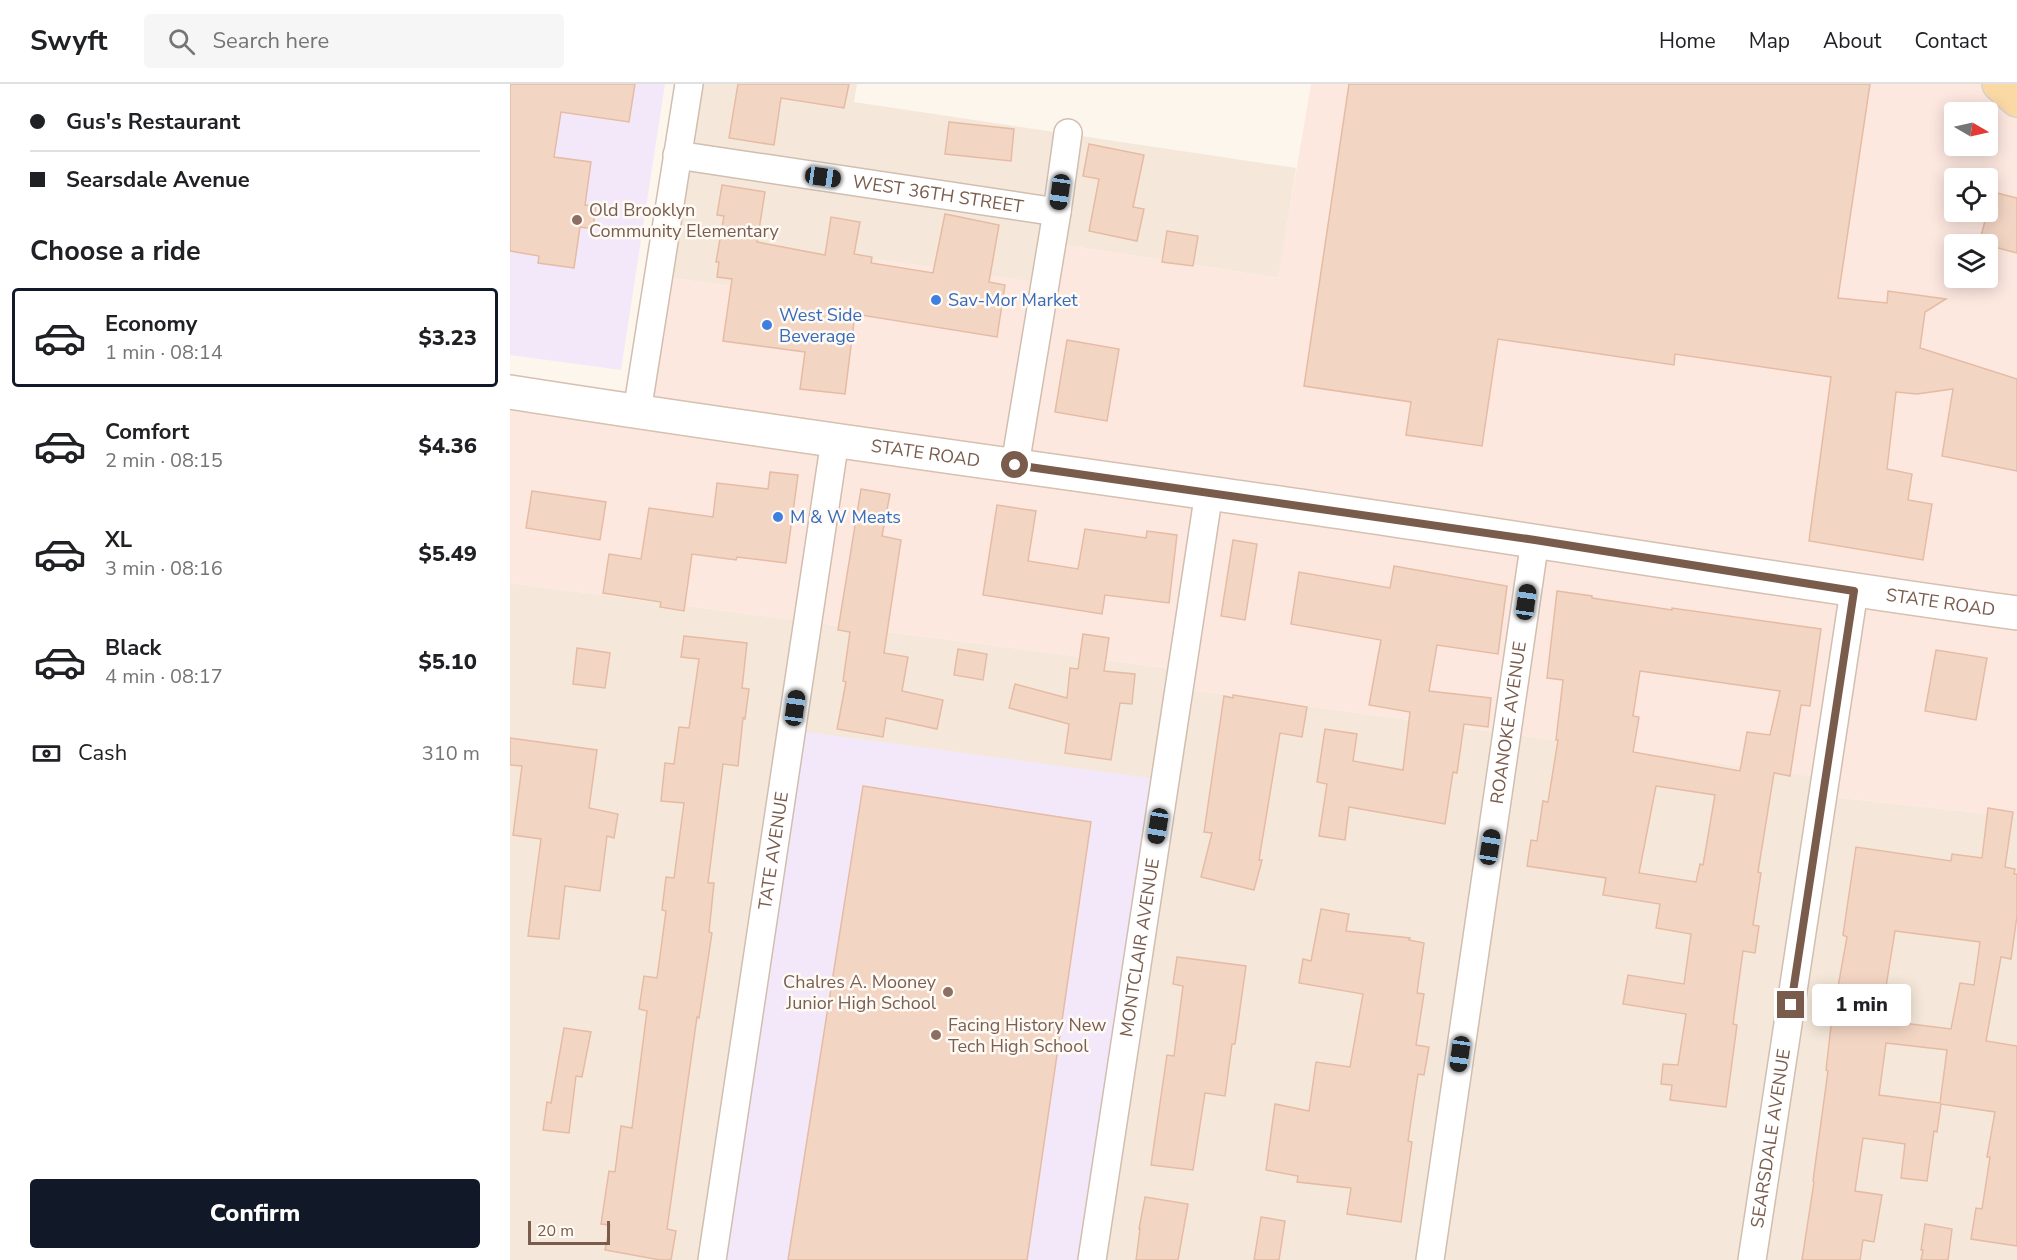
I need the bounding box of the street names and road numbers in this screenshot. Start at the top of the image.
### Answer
street label: WEST 36TH STREET [851,169,1025,219]
street label: STATE ROAD [869,434,982,473]
street label: STATE ROAD [1884,583,1997,622]
street label: ROANOKE AVENUE [1485,640,1532,806]
street label: TATE AVENUE [753,790,794,911]
street label: MONTCLAIR AVENUE [1114,857,1165,1039]
street label: SEARSDALE AVENUE [1745,1047,1796,1230]

